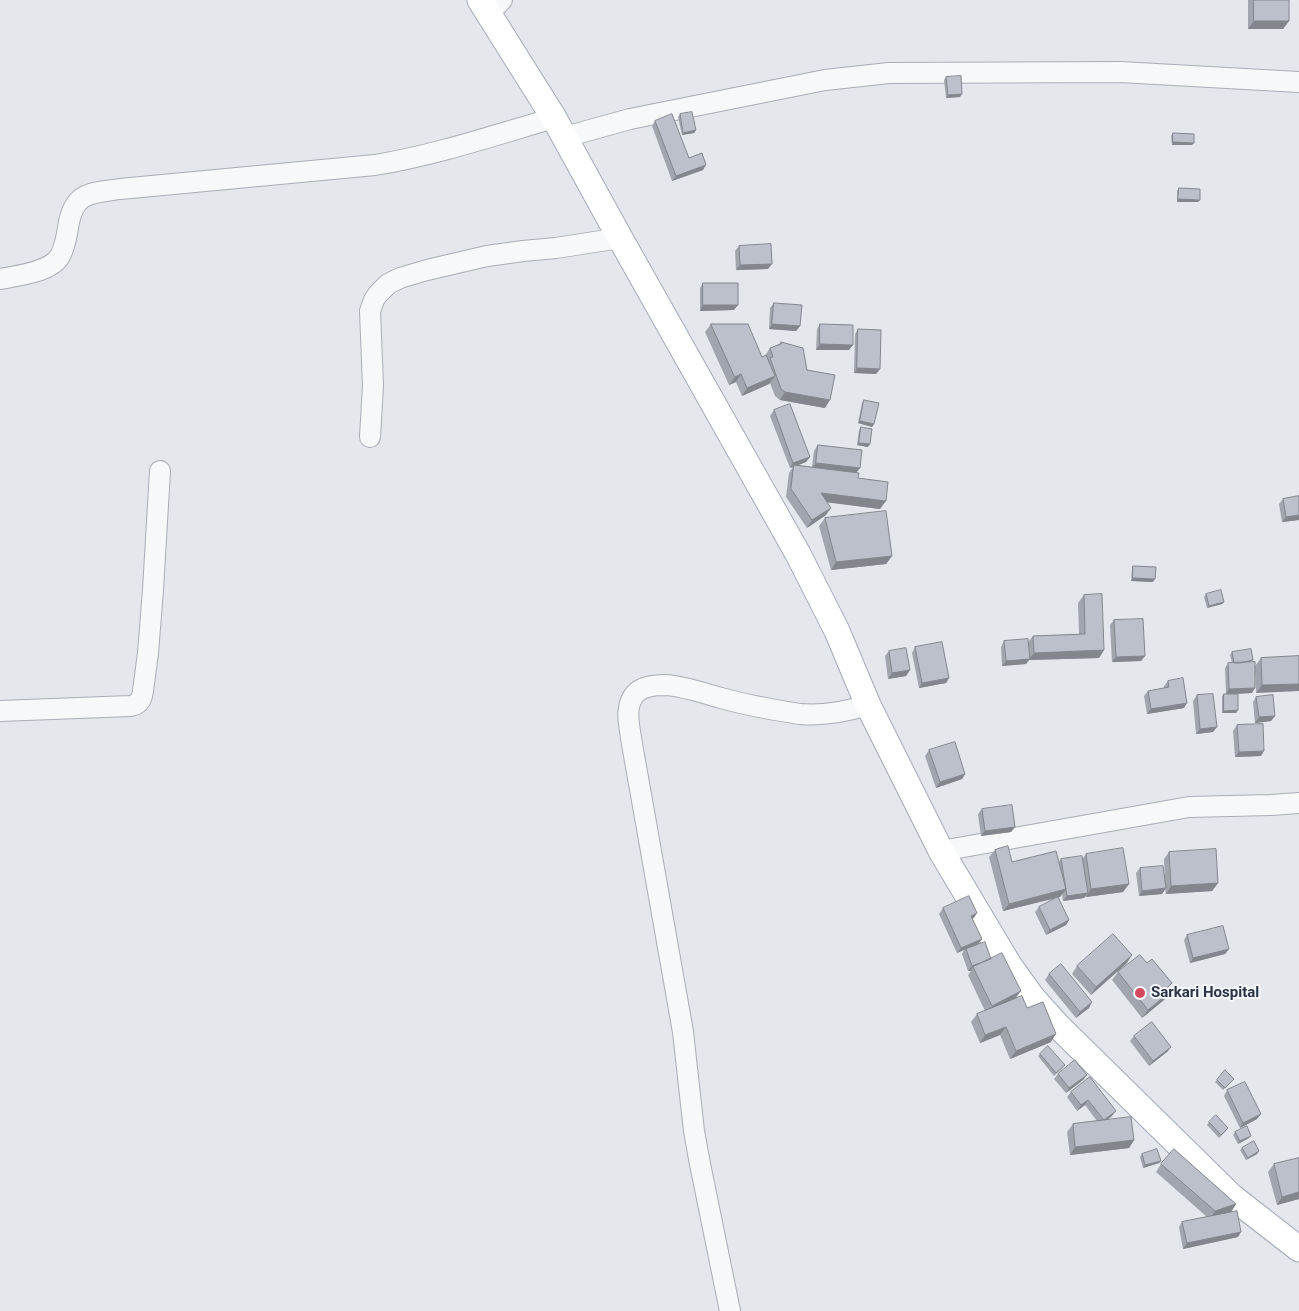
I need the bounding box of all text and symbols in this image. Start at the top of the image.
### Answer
place label: Sarkari Hospital [1151,984,1259,1002]
marker: Sarkari Hospital [1133,986,1147,1000]

